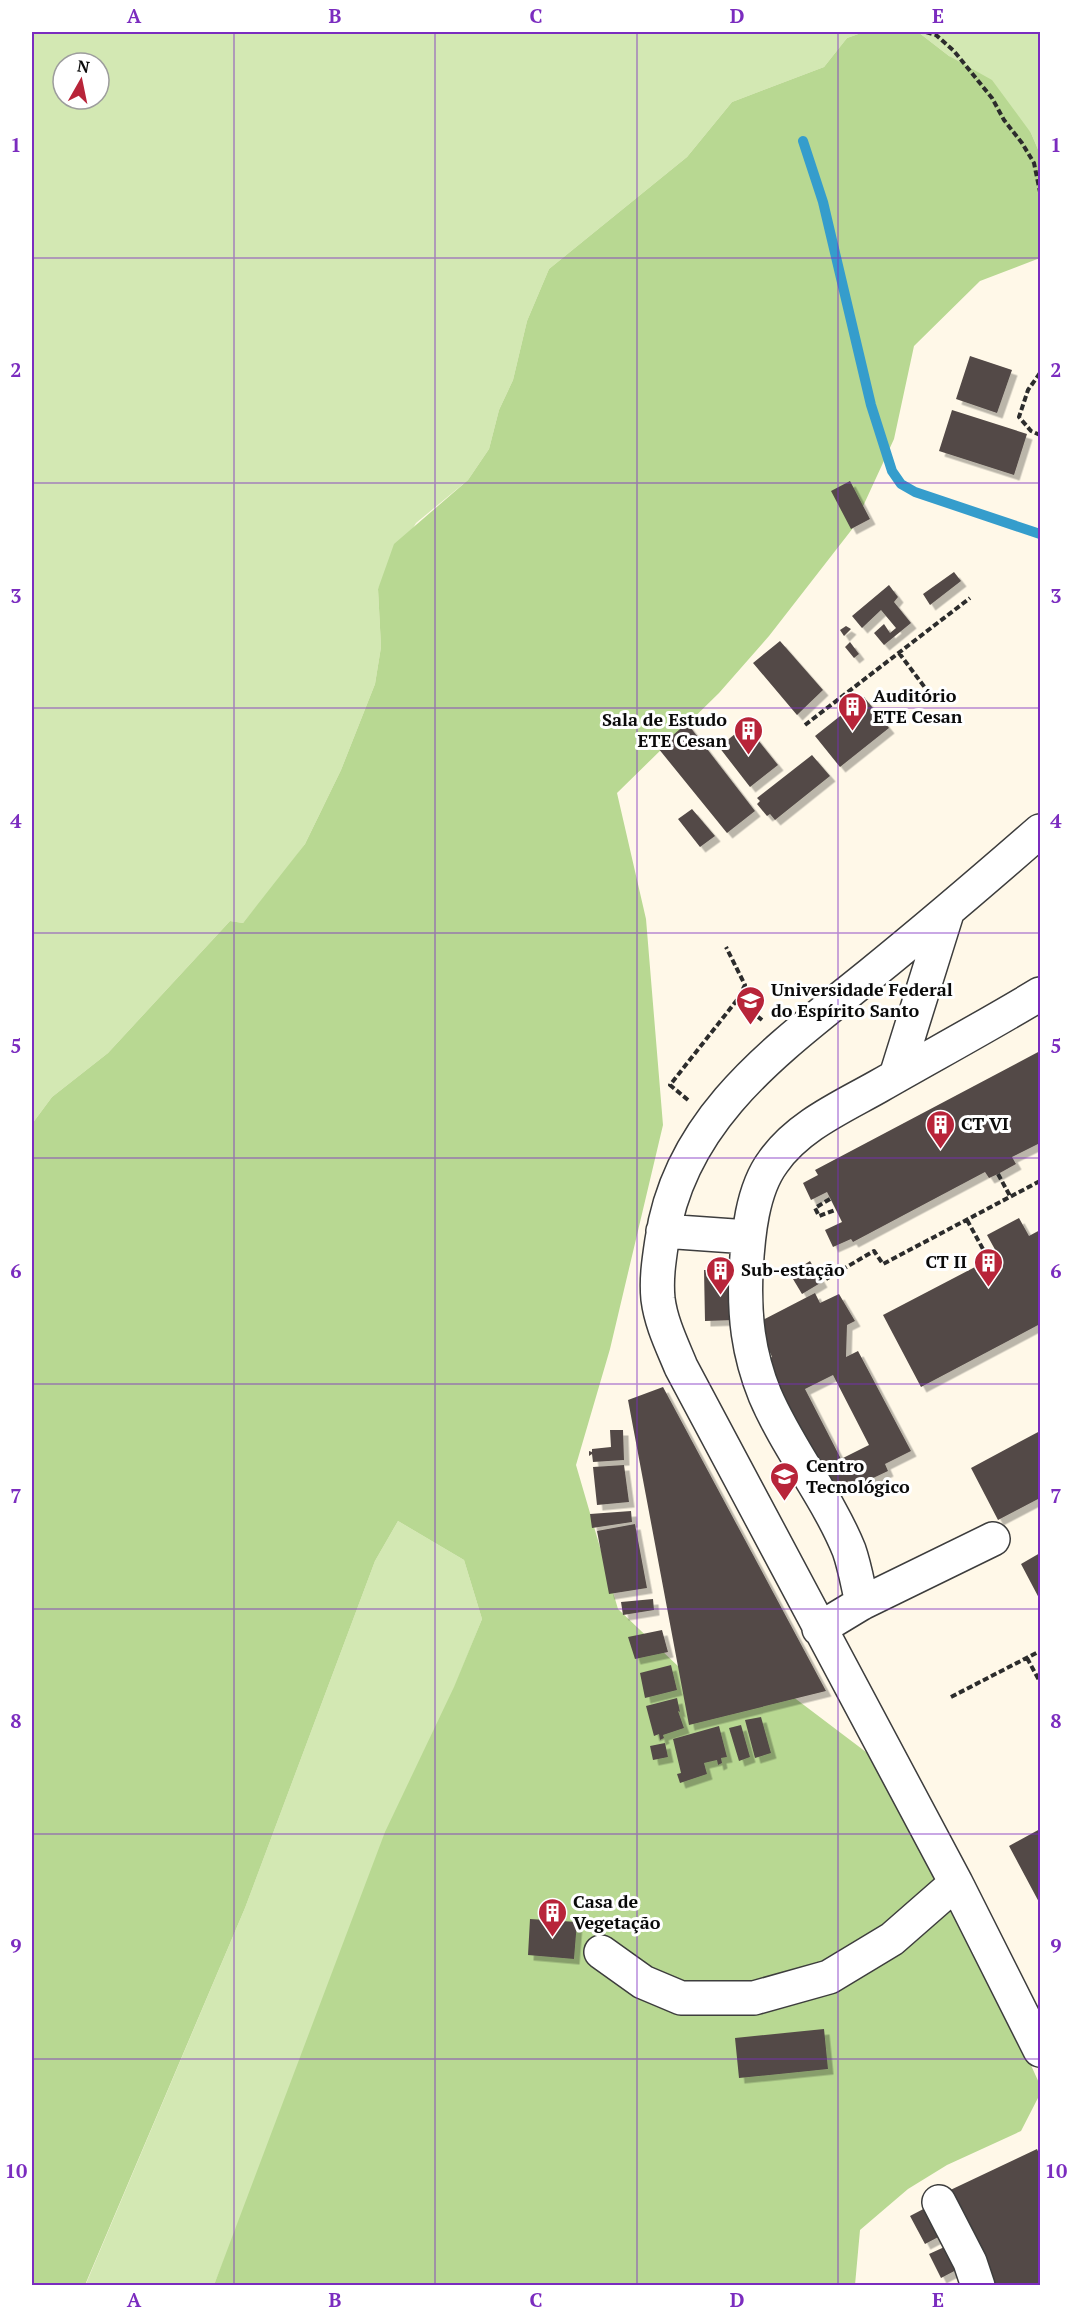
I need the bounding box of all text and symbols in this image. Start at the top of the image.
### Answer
text: A [127,2,142,29]
text: B [329,2,342,29]
text: C [529,2,543,29]
text: D [730,2,744,29]
text: E [932,2,944,29]
north arrow [51,51,111,111]
text: N [76,54,91,78]
text: 1 [10,131,22,158]
text: 1 [1050,131,1062,158]
text: 2 [10,356,22,383]
text: 2 [1050,356,1062,383]
text: 3 [10,582,22,609]
text: 3 [1050,582,1062,609]
place label: Auditório ETE Cesan [873,683,963,728]
building icon: Auditório ETE Cesan [836,690,868,732]
place label: Sala de Estudo ETE Cesan [602,707,727,752]
building icon: Sala de Estudo ETE Cesan [732,714,764,756]
text: 4 [10,807,22,834]
text: 4 [1050,807,1062,834]
place label: Universidade Federal do Espírito Santo [771,977,953,1022]
school or university icon: Universidade Federal do Espírito Santo [734,984,766,1026]
text: 5 [10,1032,22,1059]
text: 5 [1050,1032,1062,1059]
building icon: CT VI [924,1108,956,1150]
place label: CT VI [961,1111,1009,1135]
building icon: CT II [972,1246,1004,1288]
place label: CT II [925,1249,967,1273]
building icon: Sub-estação [704,1254,736,1296]
text: 6 [10,1257,22,1284]
place label: Sub-estação [741,1257,845,1281]
text: 6 [1050,1257,1062,1284]
place label: Centro Tecnológico [806,1453,910,1498]
school or university icon: Centro Tecnológico [769,1460,801,1502]
text: 7 [10,1482,22,1509]
text: 7 [1050,1482,1062,1509]
text: 8 [10,1707,22,1734]
text: 8 [1050,1707,1062,1734]
place label: Casa de Vegetação [573,1889,661,1934]
building icon: Casa de Vegetação [536,1896,568,1938]
text: 9 [10,1932,22,1959]
text: 9 [1050,1932,1062,1959]
text: 10 [5,2157,27,2184]
text: 10 [1045,2157,1067,2184]
text: A [127,2286,142,2313]
text: B [329,2286,342,2313]
text: C [529,2286,543,2313]
text: D [730,2286,744,2313]
text: E [932,2286,944,2313]

